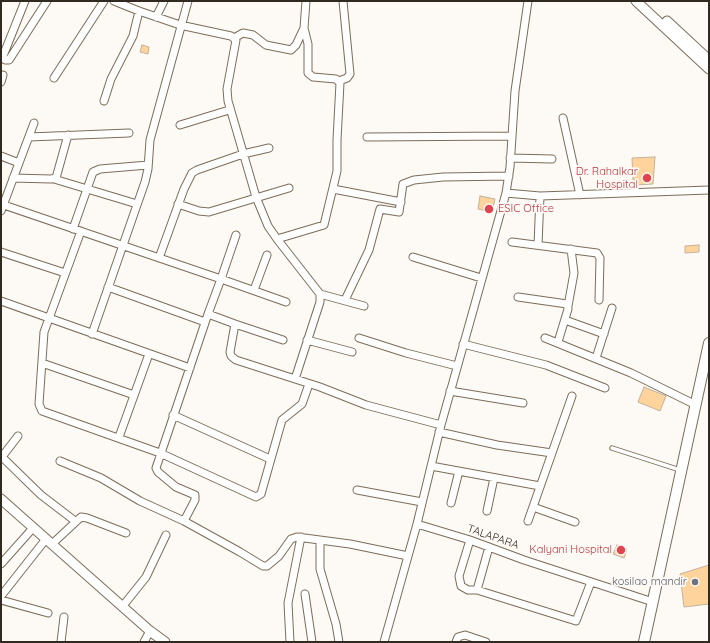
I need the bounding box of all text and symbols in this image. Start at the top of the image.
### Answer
place label: Dr. Rahalkar Hospital [576,165,638,191]
marker: Dr. Rahalkar Hospital [641,172,653,184]
place label: ESIC Office [498,202,554,216]
marker: ESIC Office [483,203,495,215]
street label: TALAPARA [465,522,521,552]
place label: Kalyani Hospital [529,543,612,557]
marker: Kalyani Hospital [615,544,627,556]
place label: kosilao mandir [612,575,687,589]
marker: kosilao mandir [690,577,700,587]

